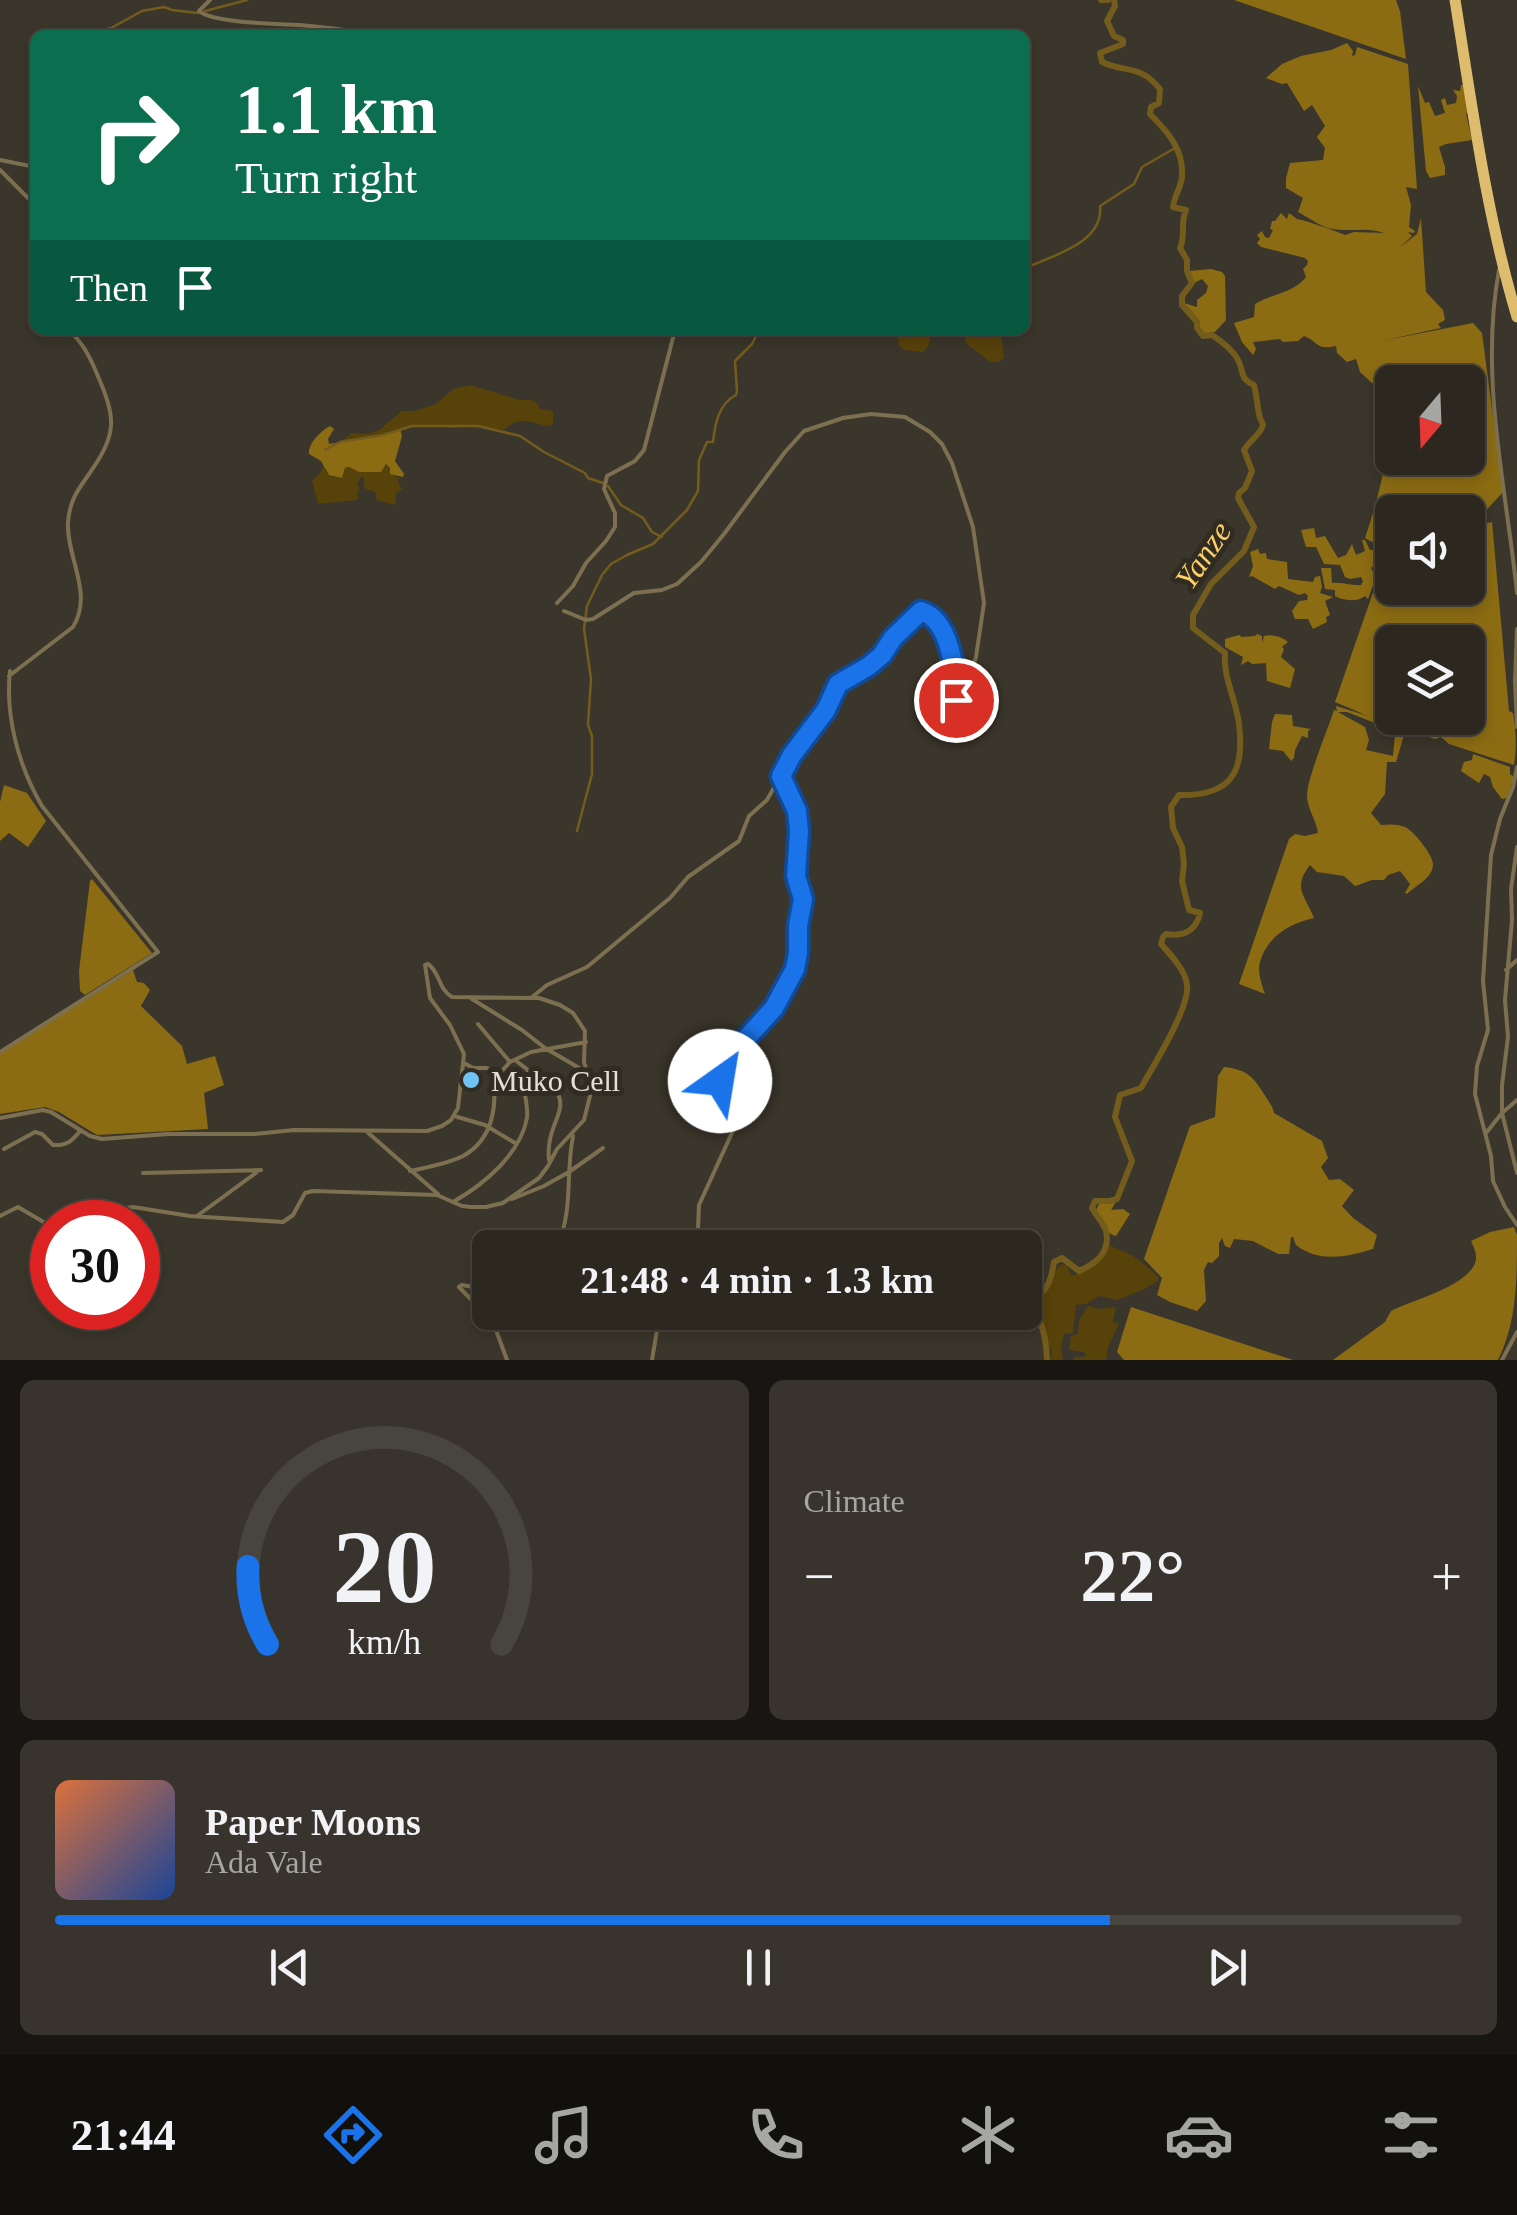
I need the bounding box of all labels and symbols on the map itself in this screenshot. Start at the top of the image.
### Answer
north arrow [1375,365,1485,475]
water label: Yanze [1168,514,1238,596]
pin [914,658,999,743]
position arrow [668,1029,772,1133]
place label: Muko Cell [491,1064,620,1097]
marker: Muko Cell [460,1069,482,1091]
speed limit sign: 30 [30,1200,160,1330]

